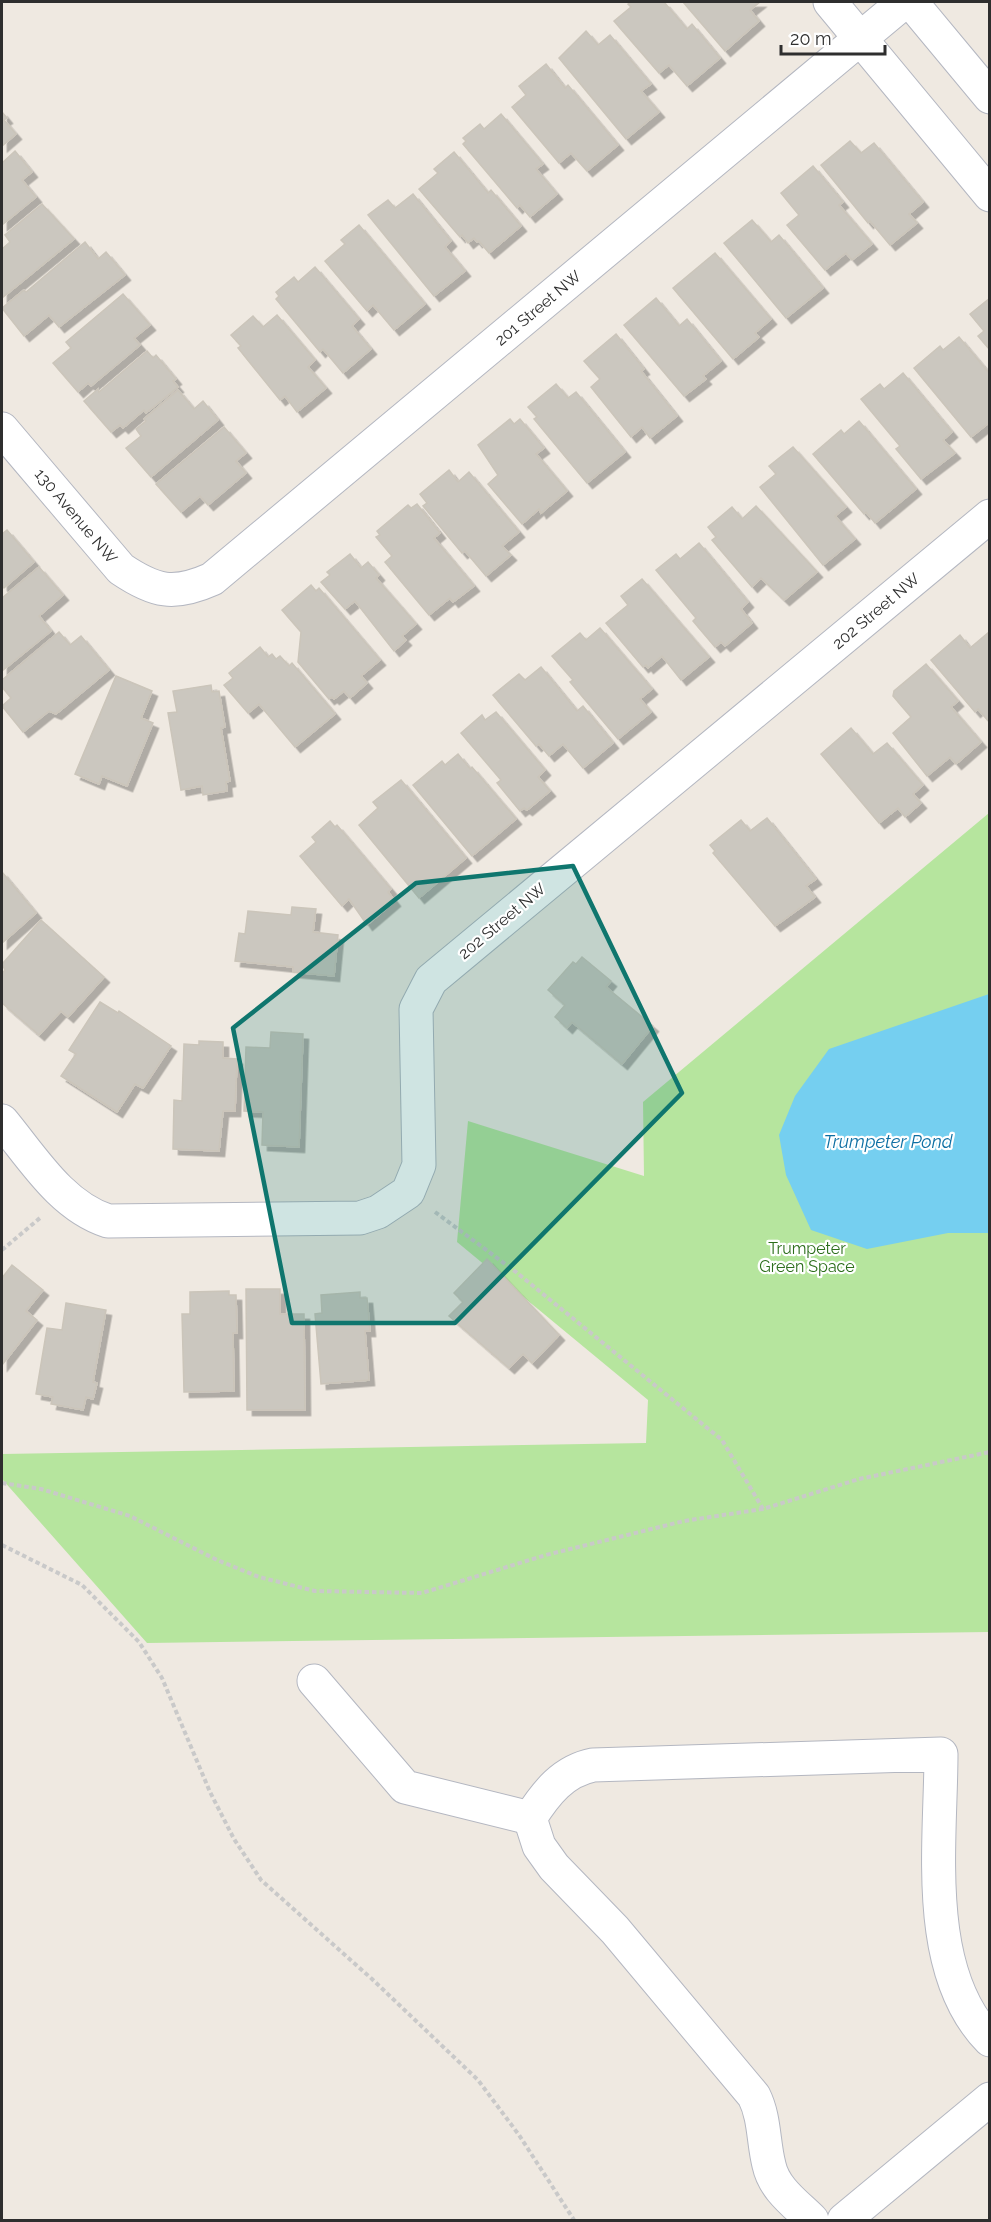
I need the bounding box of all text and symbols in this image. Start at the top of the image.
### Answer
scale bar [781,18,884,56]
text: 20 m [790,28,832,49]
street label: 201 Street NW [491,266,585,350]
street label: 130 Avenue NW [31,465,121,568]
street label: 202 Street NW [828,569,924,653]
street label: 202 Street NW [454,879,550,963]
water label: Trumpeter Pond [823,1131,954,1152]
park label: Trumpeter Green Space [759,1239,855,1276]

